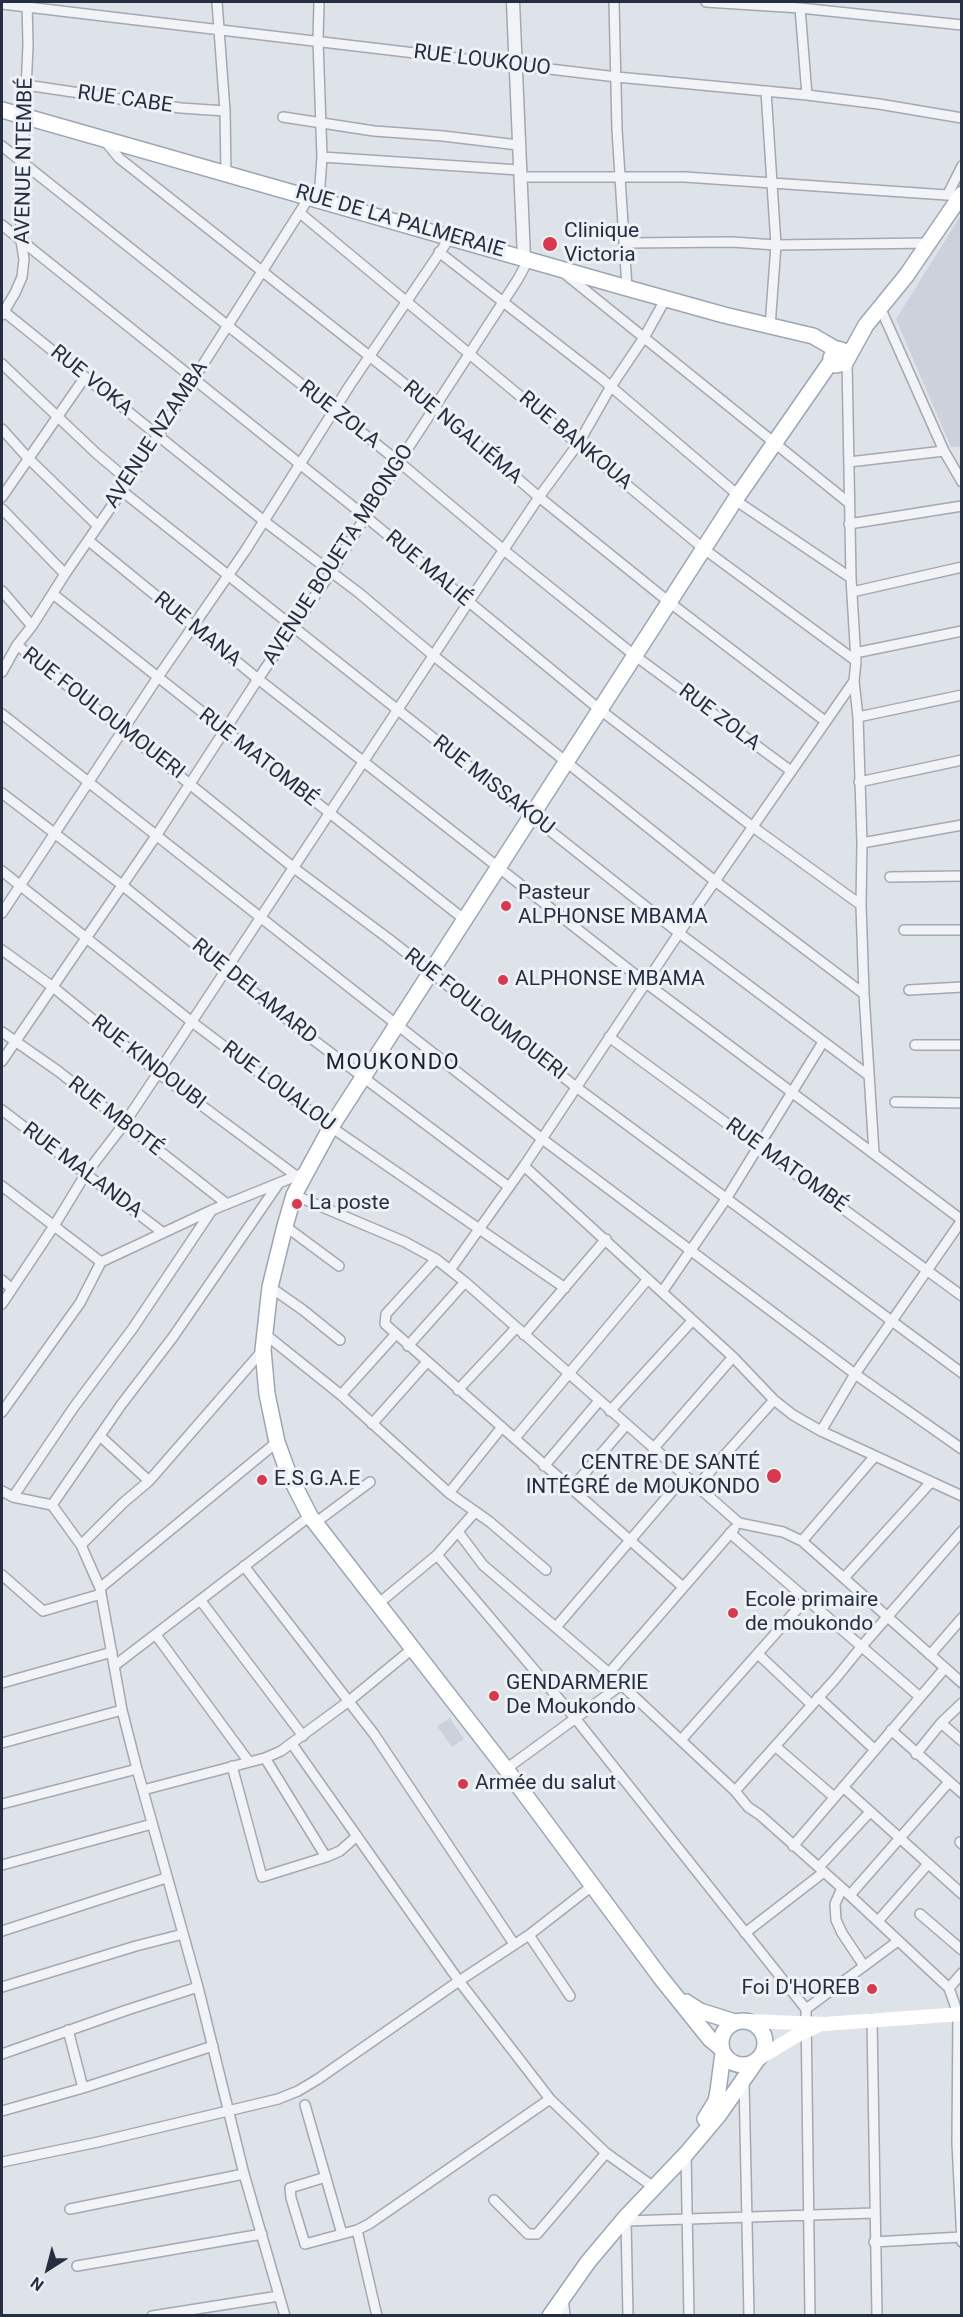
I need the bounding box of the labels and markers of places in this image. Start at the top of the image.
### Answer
place label: Clinique Victoria [564,219,639,269]
marker: Clinique Victoria [541,235,559,253]
place label: Pasteur ALPHONSE MBAMA [518,881,708,931]
marker: Pasteur ALPHONSE MBAMA [499,899,513,913]
place label: ALPHONSE MBAMA [515,967,705,993]
marker: ALPHONSE MBAMA [496,973,510,987]
place label: La poste [309,1191,390,1217]
marker: La poste [290,1197,304,1211]
place label: CENTRE DE SANTÉ INTÉGRÉ de MOUKONDO [526,1451,760,1501]
place label: E.S.G.A.E [274,1467,360,1493]
marker: CENTRE DE SANTÉ INTÉGRÉ de MOUKONDO [765,1467,783,1485]
marker: E.S.G.A.E [255,1473,269,1487]
place label: Ecole primaire de moukondo [745,1588,878,1638]
marker: Ecole primaire de moukondo [726,1606,740,1620]
place label: GENDARMERIE De Moukondo [506,1671,648,1721]
marker: GENDARMERIE De Moukondo [487,1689,501,1703]
place label: Armée du salut [475,1771,616,1797]
marker: Armée du salut [456,1777,470,1791]
place label: Foi D'HOREB [741,1976,860,2002]
marker: Foi D'HOREB [865,1982,879,1996]

